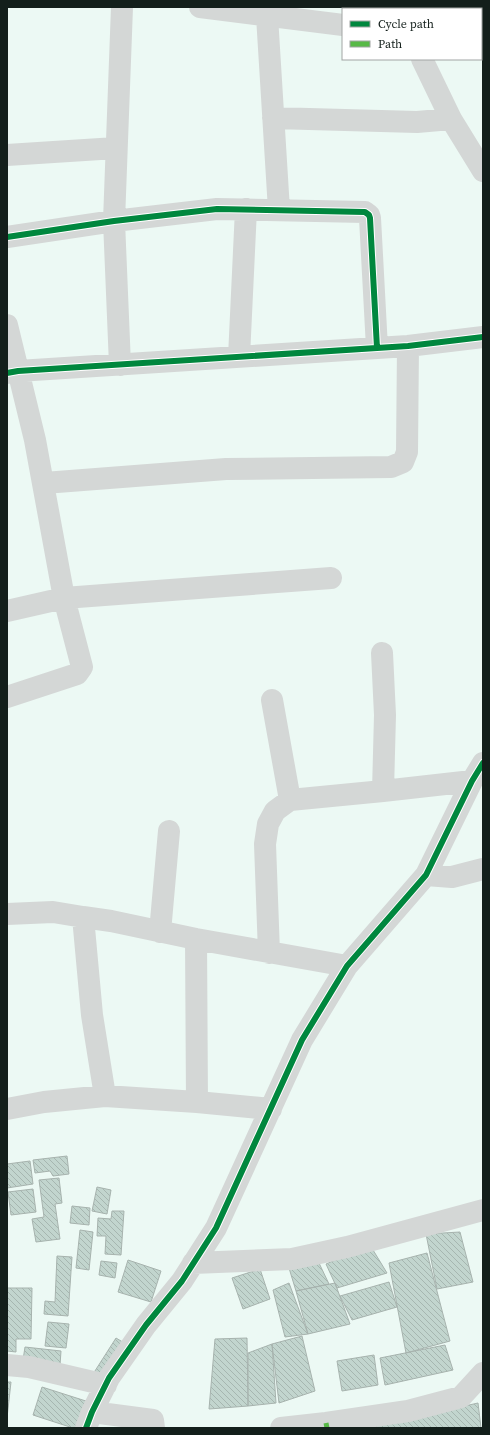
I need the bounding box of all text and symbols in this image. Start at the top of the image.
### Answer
legend [342,8,482,60]
text: Cycle path [378,16,434,32]
text: Path [378,36,402,52]

